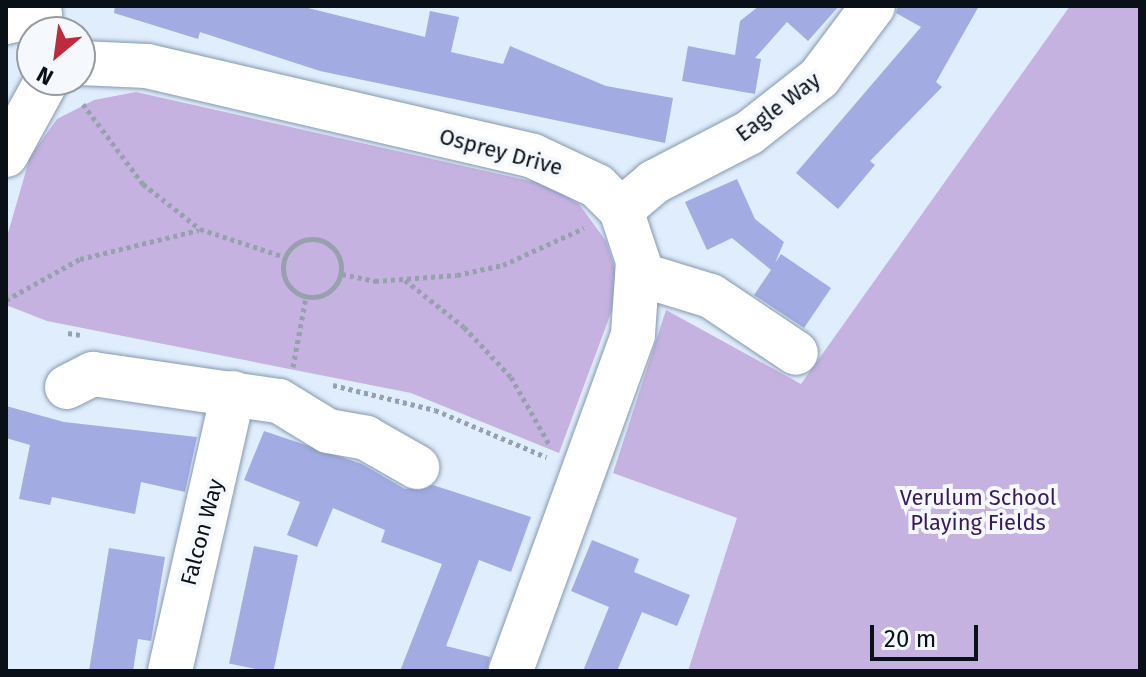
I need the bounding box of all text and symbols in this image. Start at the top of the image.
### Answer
north arrow [16,16,96,96]
text: N [32,60,58,91]
street label: Eagle Way [731,67,825,147]
street label: Osprey Drive [436,123,566,181]
street label: Falcon Way [175,476,229,588]
park label: Verulum School Playing Fields [900,484,1056,536]
scale bar [874,609,982,659]
text: 20 m [884,625,936,653]

